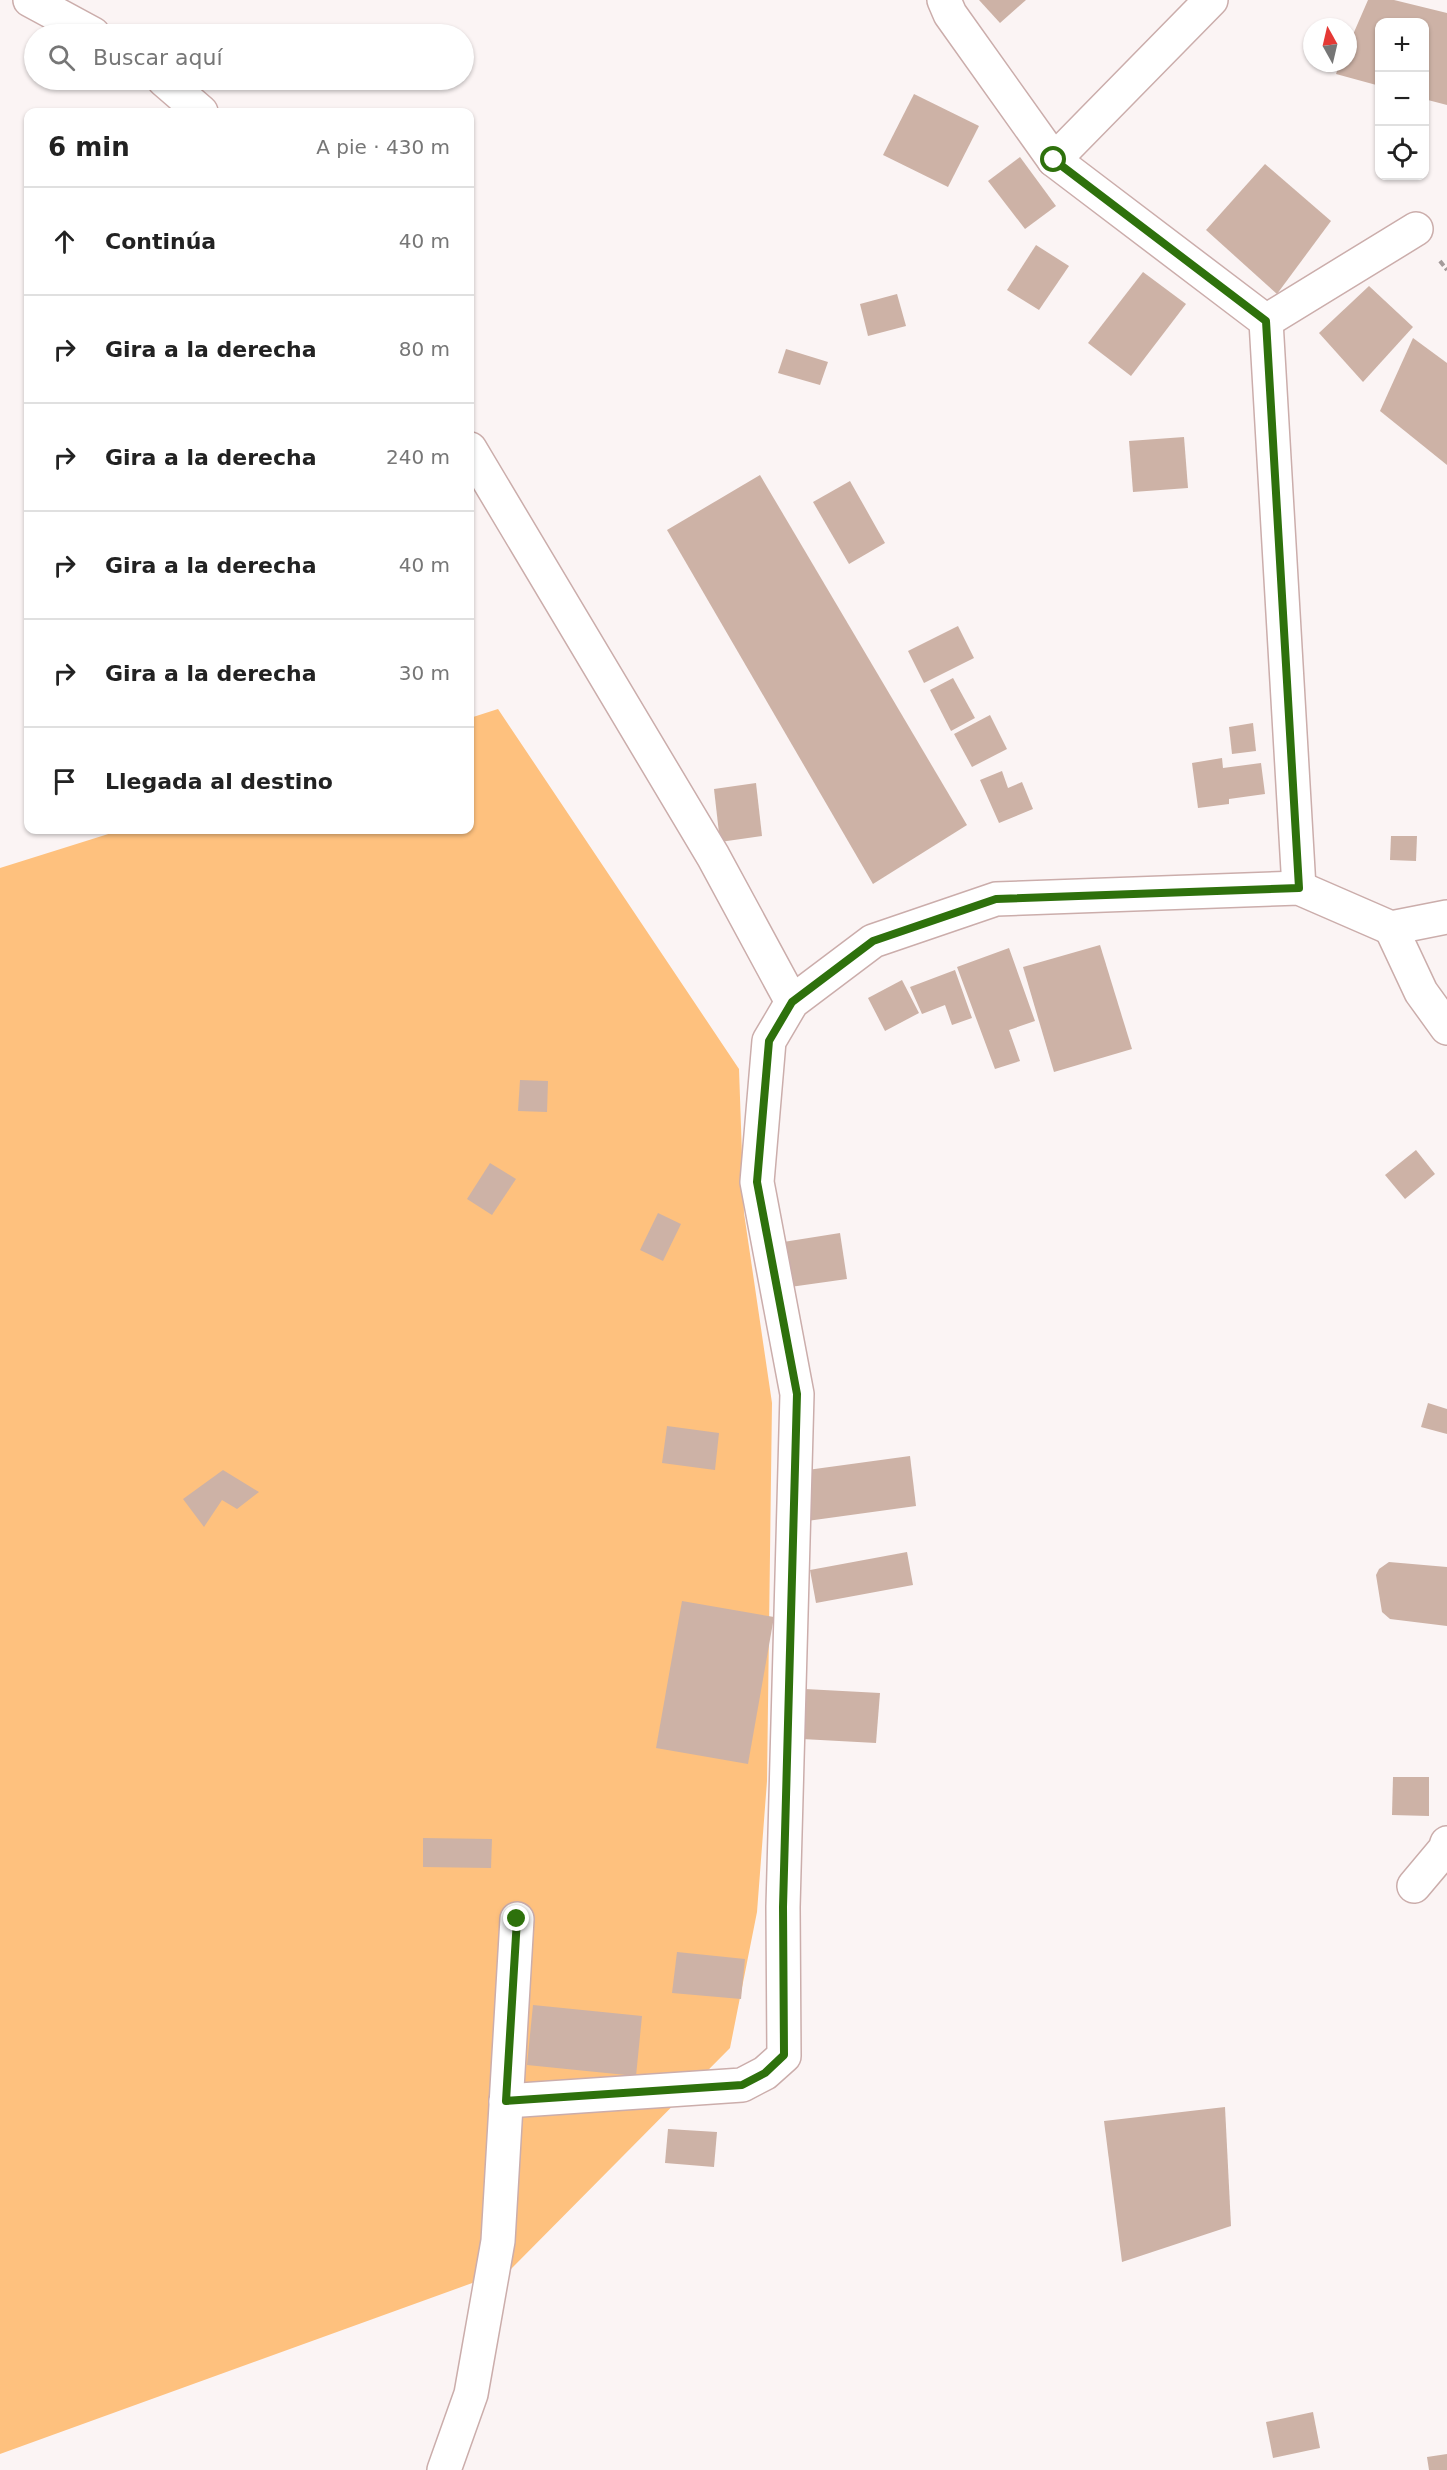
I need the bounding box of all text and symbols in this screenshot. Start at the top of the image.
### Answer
north arrow [1303,18,1357,72]
map controls [1375,18,1429,180]
button: + [1375,18,1429,72]
search box [24,24,474,90]
icon: search [45,41,78,74]
text: Buscar aquí [93,45,223,70]
button: − [1375,72,1429,126]
button: locate [1375,126,1429,180]
text: 6 min [48,132,130,162]
text: A pie · 430 m [316,135,450,159]
route start [1040,146,1066,172]
icon: ahead [48,225,81,258]
text: Continúa [105,229,216,254]
text: 40 m [399,229,450,253]
icon: right [48,333,81,366]
text: Gira a la derecha [105,337,317,362]
text: 80 m [399,337,450,361]
icon: right [48,441,81,474]
text: Gira a la derecha [105,445,317,470]
text: 240 m [386,445,450,469]
icon: right [48,549,81,582]
text: Gira a la derecha [105,553,317,578]
text: 40 m [399,553,450,577]
icon: right [48,657,81,690]
text: Gira a la derecha [105,661,317,686]
text: 30 m [399,661,450,685]
icon: arrive [48,765,81,798]
text: Llegada al destino [105,769,333,794]
route end [503,1905,529,1931]

